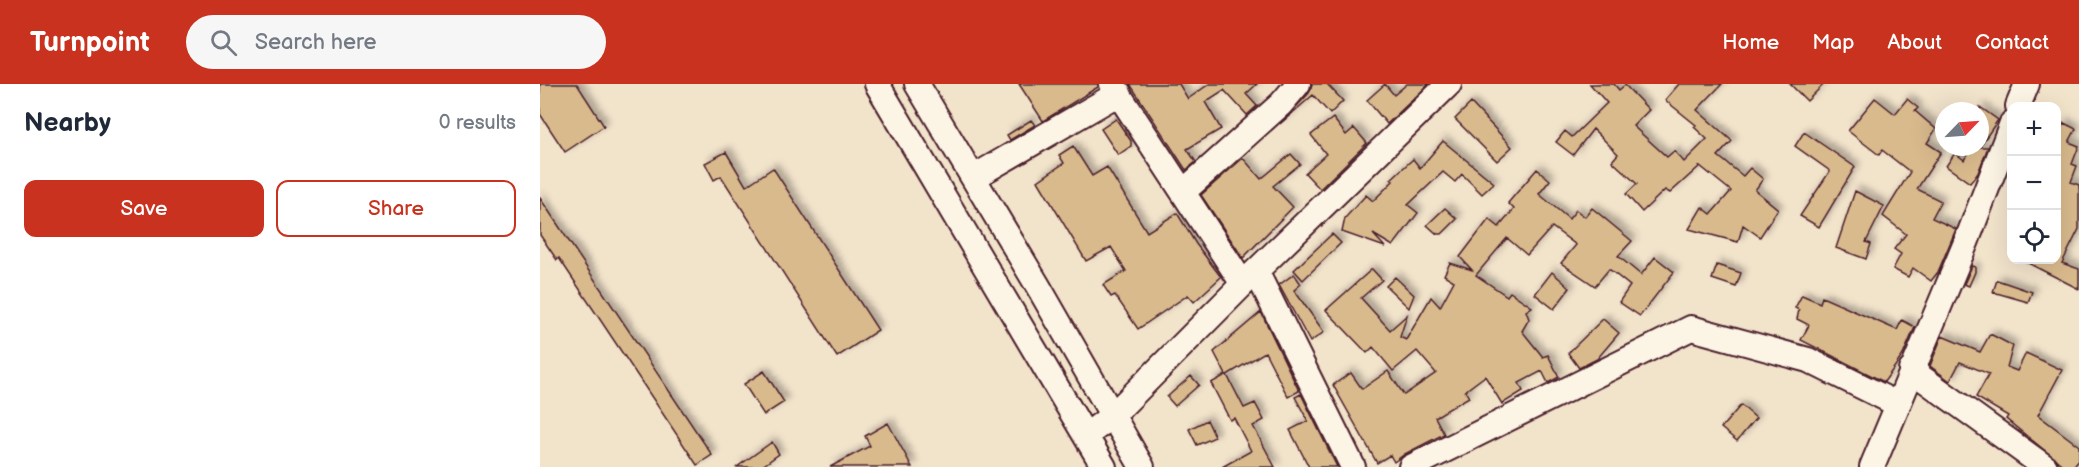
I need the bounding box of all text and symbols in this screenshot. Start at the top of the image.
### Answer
search box [186,15,606,69]
text: Turnpoint [30,26,150,59]
icon: search [207,26,240,59]
text: Search here [255,29,377,56]
text: Home [1722,30,1779,55]
text: Map [1812,30,1854,55]
text: About [1887,30,1942,55]
text: Contact [1975,30,2049,55]
north arrow [1935,102,1989,156]
map controls [2007,102,2061,264]
button: + [2007,102,2061,156]
text: Nearby [24,108,111,139]
text: 0 results [439,111,516,135]
button: − [2007,156,2061,210]
button: Save [24,180,264,237]
button: Share [276,180,516,237]
button: locate [2007,210,2061,264]

